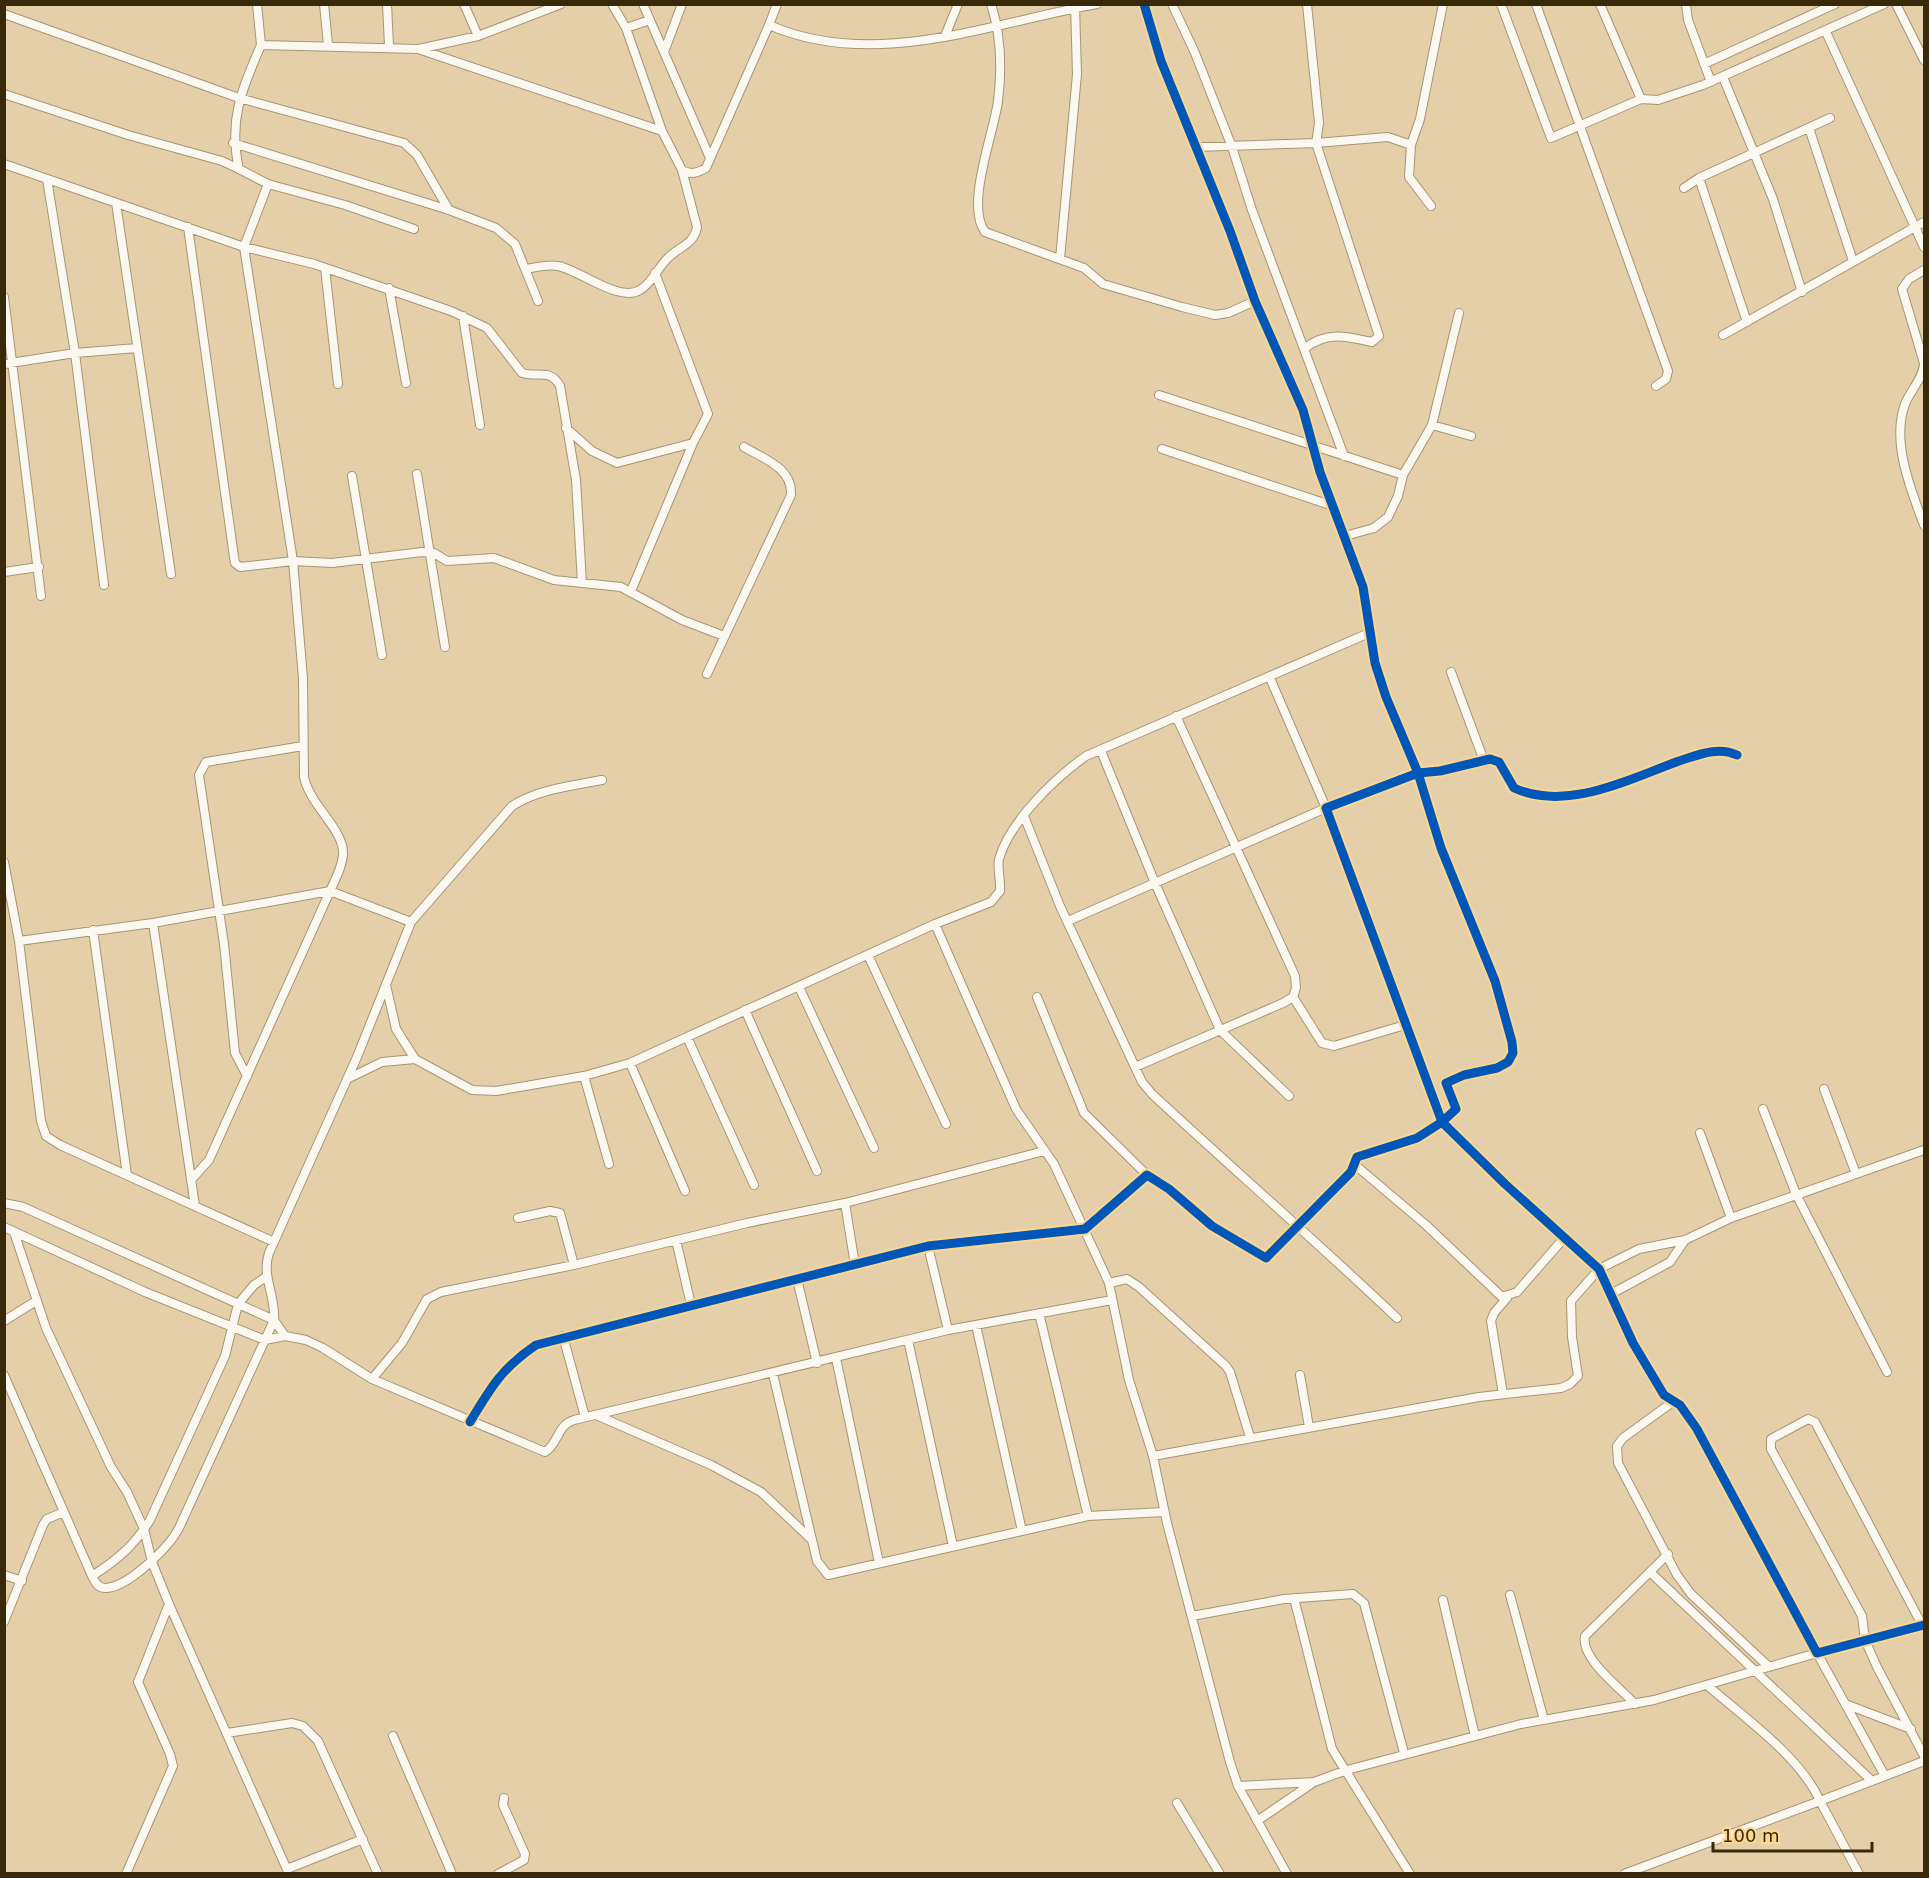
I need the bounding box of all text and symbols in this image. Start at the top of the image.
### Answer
scale bar [1713,1815,1872,1853]
text: 100 m [1722,1825,1780,1846]

